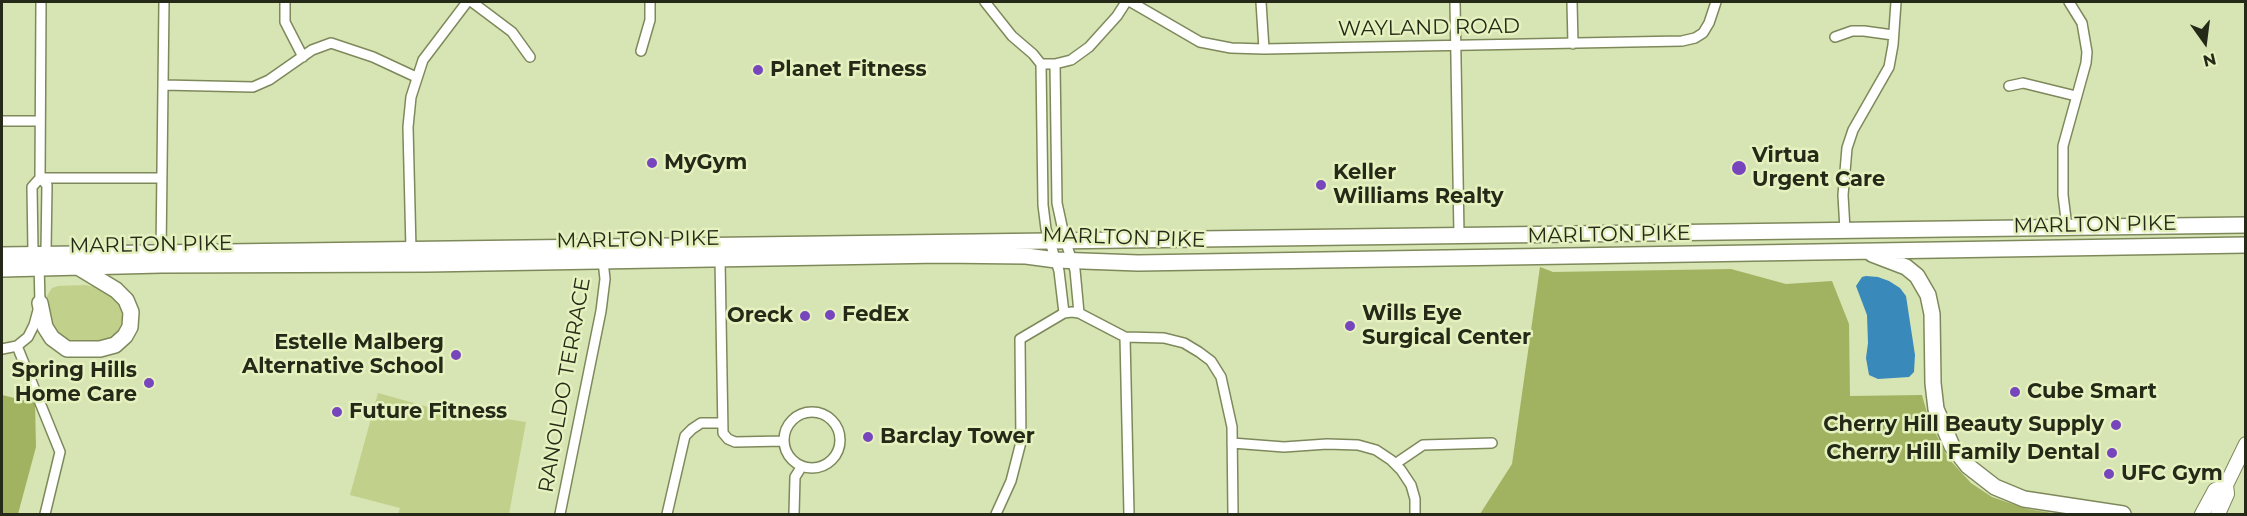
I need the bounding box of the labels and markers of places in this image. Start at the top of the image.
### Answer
place label: Planet Fitness [770,57,927,83]
marker: Planet Fitness [751,63,765,77]
place label: Virtua Urgent Care [1752,143,1885,193]
place label: MyGym [664,150,747,176]
marker: MyGym [645,156,659,170]
marker: Virtua Urgent Care [1730,159,1748,177]
place label: Keller Williams Realty [1333,160,1504,210]
marker: Keller Williams Realty [1314,178,1328,192]
place label: Wills Eye Surgical Center [1362,301,1531,351]
place label: FedEx [842,302,909,328]
place label: Oreck [727,303,793,329]
marker: FedEx [823,308,837,322]
marker: Oreck [798,309,812,323]
marker: Wills Eye Surgical Center [1343,319,1357,333]
place label: Estelle Malberg Alternative School [242,330,444,380]
marker: Estelle Malberg Alternative School [449,348,463,362]
place label: Spring Hills Home Care [11,358,137,408]
marker: Spring Hills Home Care [142,376,156,390]
place label: Cube Smart [2027,379,2157,405]
marker: Cube Smart [2008,385,2022,399]
place label: Future Fitness [349,399,507,425]
marker: Future Fitness [330,405,344,419]
place label: Cherry Hill Beauty Supply [1823,412,2104,438]
marker: Cherry Hill Beauty Supply [2109,418,2123,432]
place label: Barclay Tower [880,424,1035,450]
marker: Barclay Tower [861,430,875,444]
place label: Cherry Hill Family Dental [1826,440,2100,466]
marker: Cherry Hill Family Dental [2105,446,2119,460]
place label: UFC Gym [2121,461,2223,487]
marker: UFC Gym [2102,467,2116,481]

